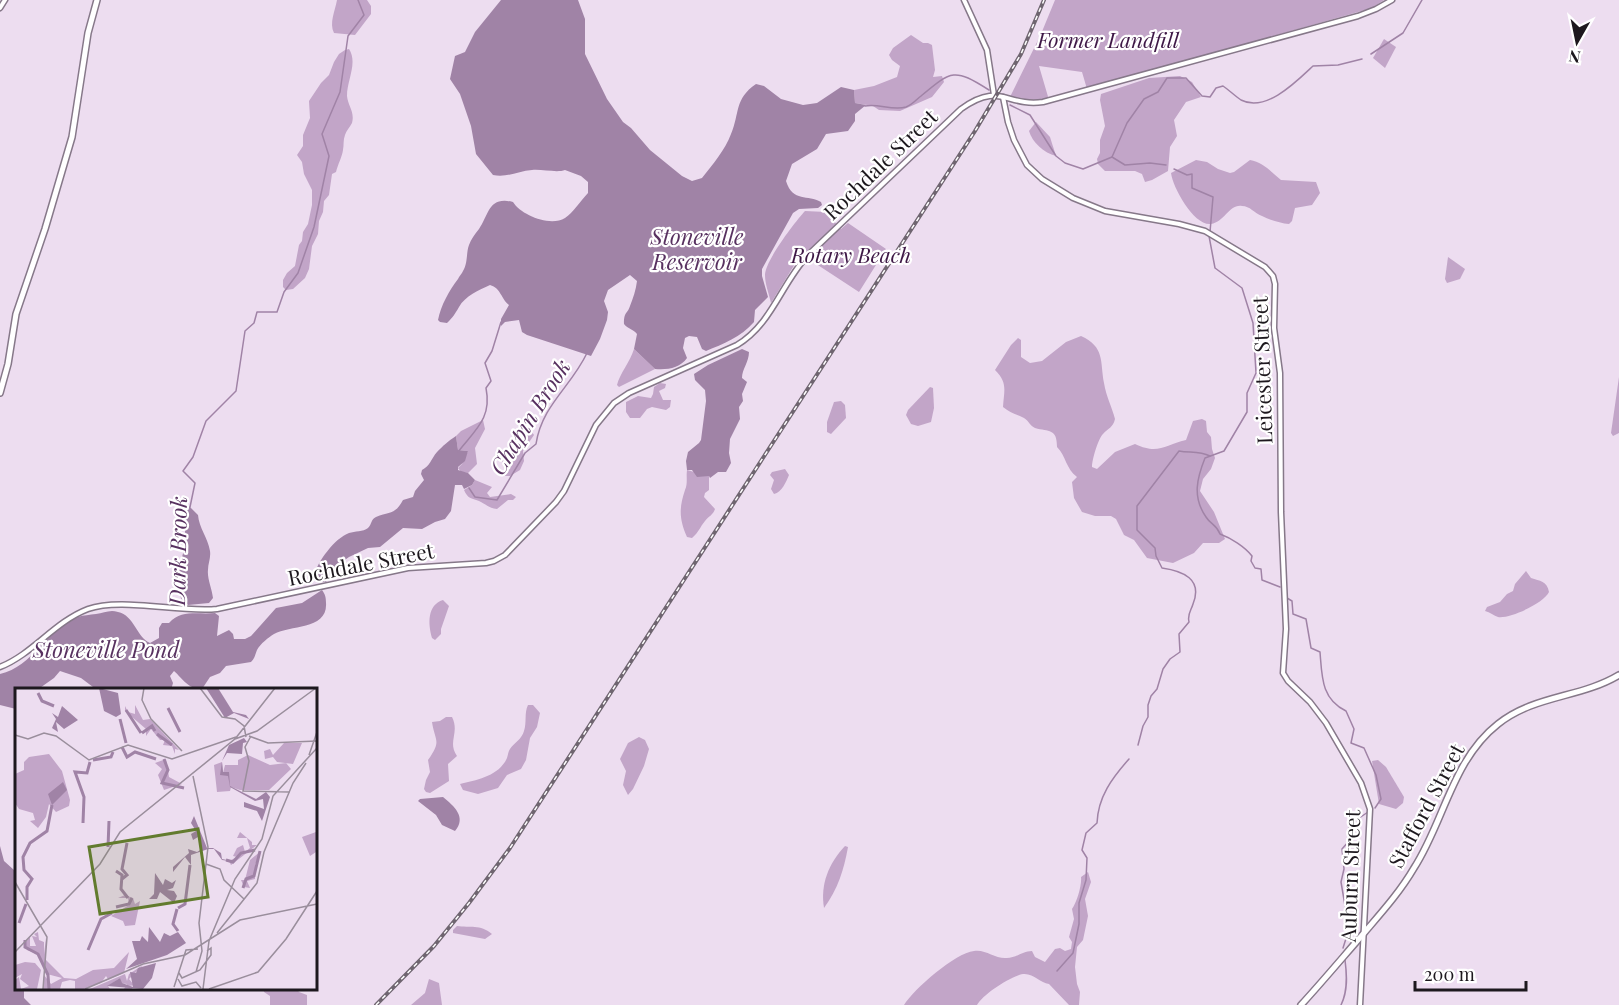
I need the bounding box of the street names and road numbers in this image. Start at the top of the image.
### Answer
street label: Rochdale Street [817,102,943,225]
street label: Leicester Street [1244,295,1278,444]
street label: Rochdale Street [285,535,437,591]
street label: Stafford Street [1381,738,1470,872]
street label: Auburn Street [1333,809,1365,944]

